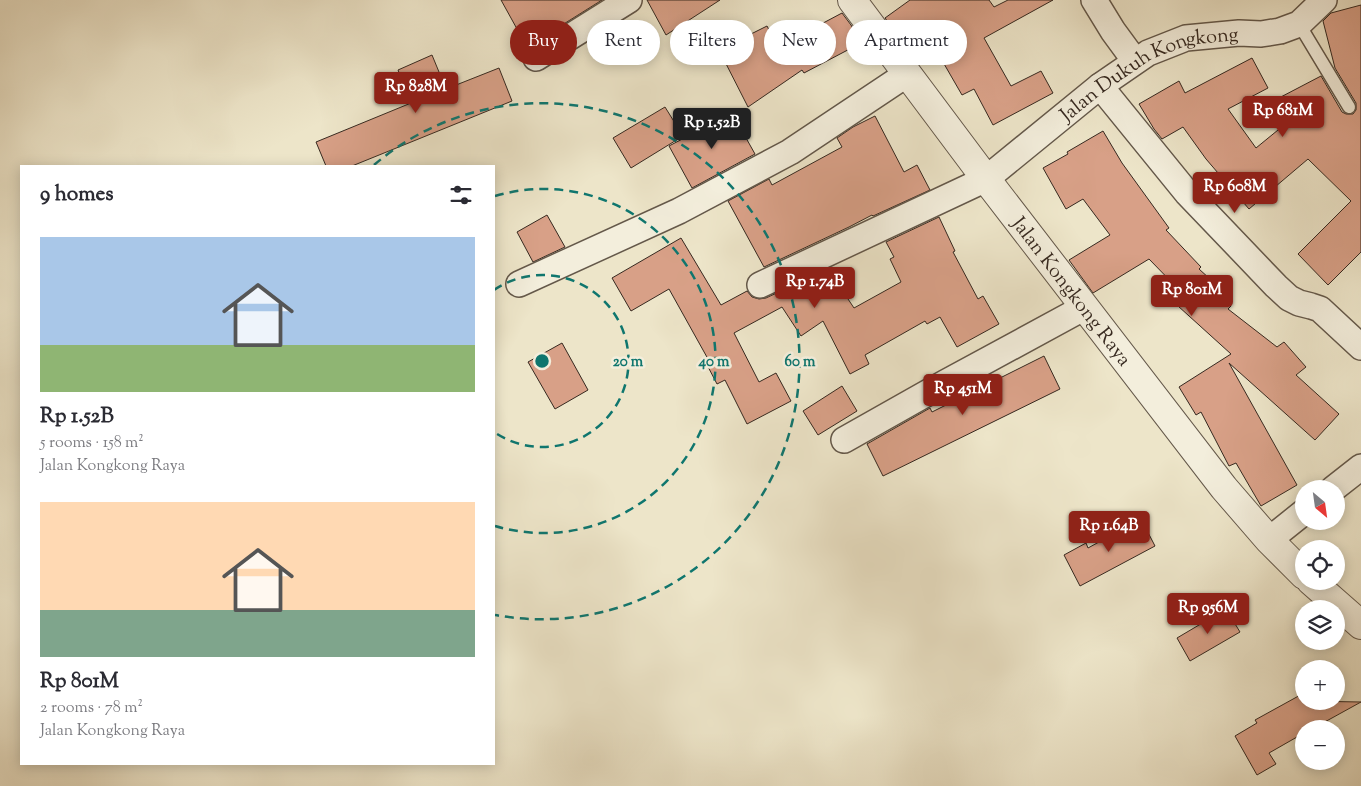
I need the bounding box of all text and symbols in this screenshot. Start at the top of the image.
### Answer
chip: Buy [510,20,577,65]
chip: Rent [587,20,660,65]
chip: Filters [670,20,754,65]
chip: New [764,20,836,65]
chip: Apartment [846,20,967,65]
street label: Jalan Dukuh Kongkong [1054,21,1240,131]
pin: Rp 828M [370,72,462,114]
text: Rp 828M [385,76,447,99]
pin: Rp 681M [1237,96,1329,138]
text: Rp 681M [1253,100,1313,123]
pin: Rp 1.52B [660,108,764,150]
text: Rp 1.52B [684,112,740,135]
pin: Rp 608M [1189,172,1281,214]
text: Rp 608M [1204,176,1266,199]
text: 9 homes [40,180,113,210]
icon: filters [447,181,475,209]
street label: Jalan Kongkong Raya [1003,211,1137,373]
pin: Rp 1.74B [763,266,867,309]
icon: home [213,270,303,360]
text: Rp 1.74B [786,271,844,294]
pin: Rp 801M [1146,274,1238,317]
text: Rp 801M [1162,279,1222,302]
centre of rings [533,352,551,370]
text: 20 m [613,352,644,373]
text: 40 m [698,352,730,373]
text: 60 m [785,352,816,373]
pin: Rp 451M [917,374,1009,416]
text: Rp 451M [934,378,992,401]
text: Rp 1.52B [40,402,114,432]
text: 5 rooms · 158 m² [40,432,144,455]
text: Jalan Kongkong Raya [40,455,185,478]
north arrow [1295,480,1345,530]
map controls [1295,480,1345,770]
pin: Rp 1.64B [1057,510,1161,553]
text: Rp 1.64B [1080,515,1138,538]
icon: home [213,535,303,625]
button: locate [1295,540,1345,590]
pin: Rp 956M [1162,592,1254,635]
text: Rp 956M [1178,597,1238,620]
button: layers [1295,600,1345,650]
button: + [1295,660,1345,710]
text: Rp 801M [40,667,119,697]
text: 2 rooms · 78 m² [40,697,143,720]
text: Jalan Kongkong Raya [40,720,185,743]
button: − [1295,720,1345,770]

